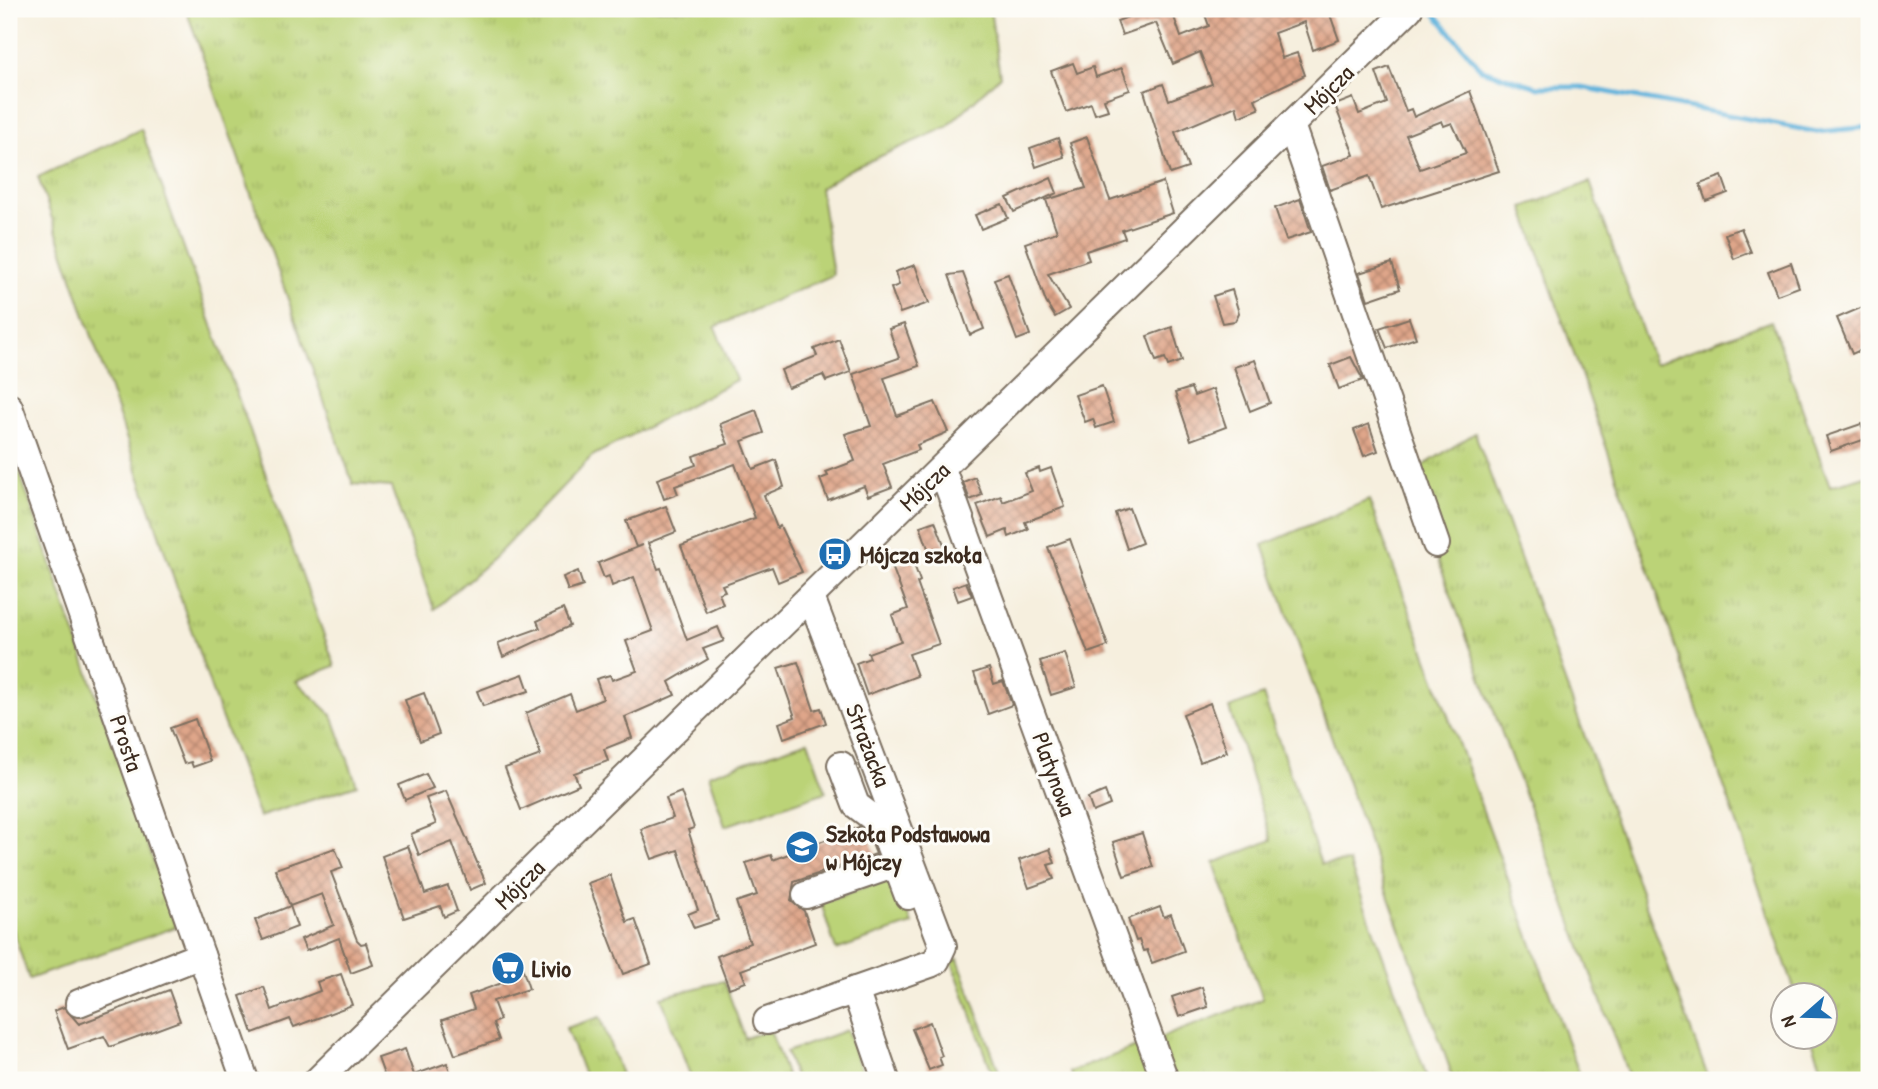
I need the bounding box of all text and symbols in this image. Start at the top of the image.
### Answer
street label: Mójcza [1296,57,1360,121]
street label: Mójcza [892,454,956,518]
bus stop icon: Mójcza szkoła [816,535,854,573]
place label: Mójcza szkoła [860,538,982,570]
street label: Strażacka [839,699,899,791]
street label: Prosta [103,711,151,775]
street label: Platynowa [1025,728,1085,820]
place label: Szkoła Podstawowa w Mójczy [826,817,990,878]
school or university icon: Szkoła Podstawowa w Mójczy [783,828,821,866]
street label: Mójcza [487,852,551,916]
supermarket icon: Livio [489,949,527,987]
place label: Livio [532,952,571,984]
north arrow [1770,981,1840,1050]
text: N [1774,1013,1802,1031]

